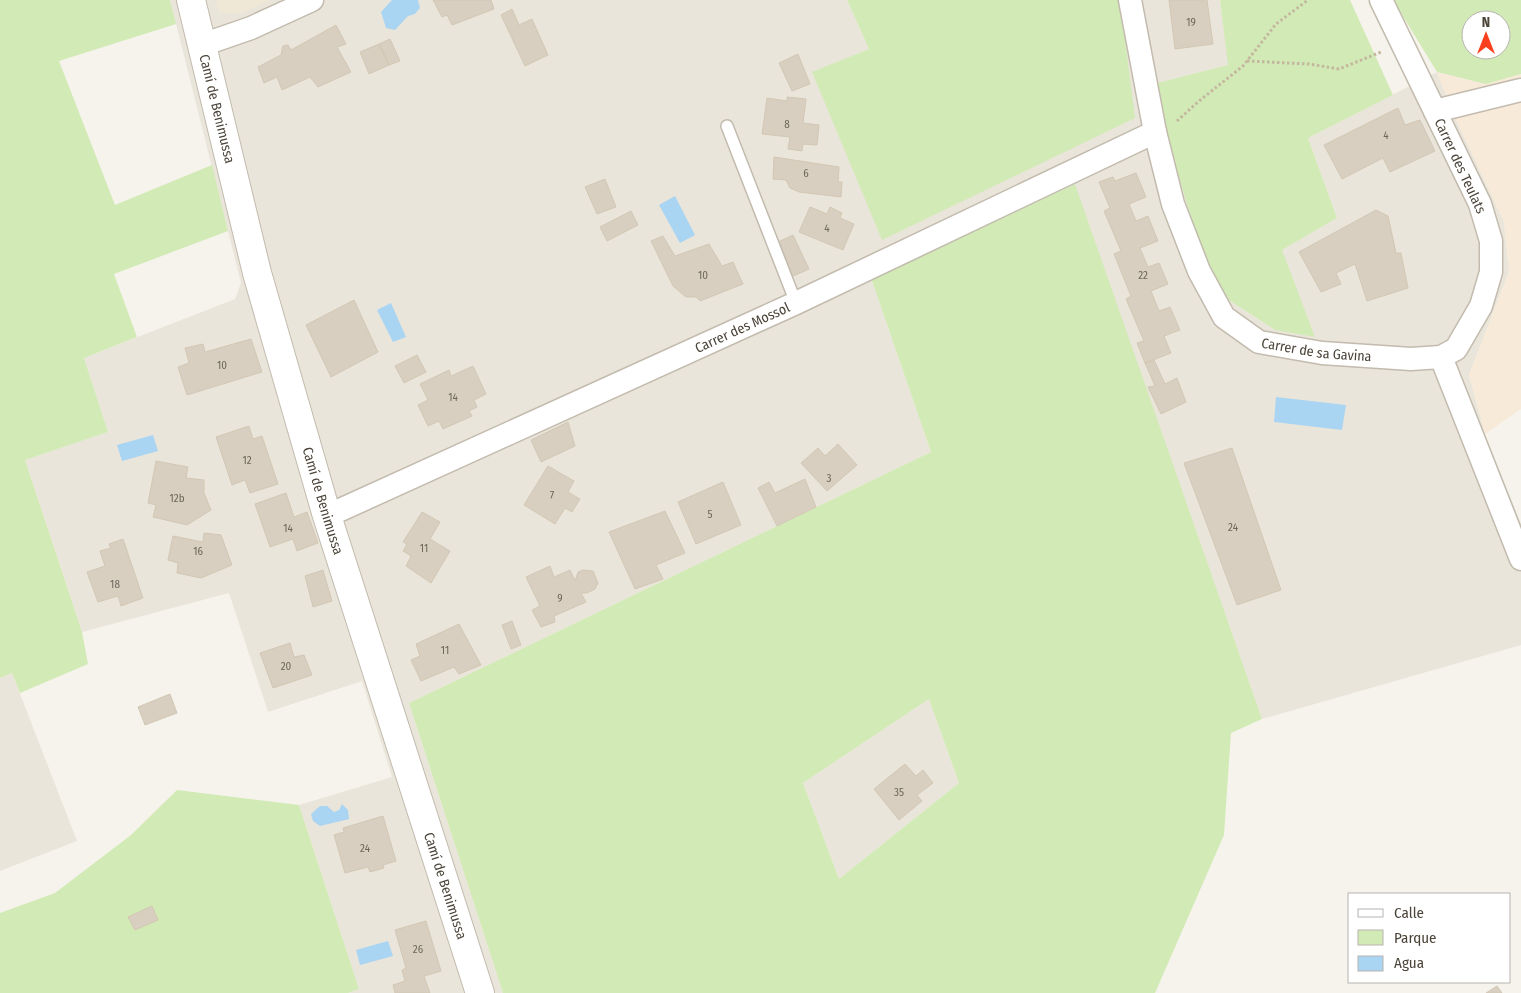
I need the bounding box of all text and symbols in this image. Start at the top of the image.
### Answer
north arrow [1461,10,1511,60]
text: N [1482,14,1490,31]
house number: 19 [1186,16,1196,29]
street label: Camí de Benimussa [196,53,239,165]
street label: Carrer des Teulats [1431,116,1489,216]
house number: 8 [784,118,790,131]
house number: 4 [1383,129,1389,142]
house number: 6 [803,167,809,180]
house number: 4 [824,222,830,235]
house number: 10 [698,269,708,282]
house number: 22 [1138,269,1148,282]
street label: Carrer des Mossol [692,298,793,356]
street label: Carrer de sa Gavina [1260,334,1372,365]
house number: 10 [217,359,227,372]
house number: 14 [448,391,458,404]
street label: Camí de Benimussa [299,445,347,557]
house number: 12 [242,454,252,467]
house number: 3 [827,472,832,485]
house number: 7 [550,489,555,502]
house number: 12b [170,492,185,505]
house number: 5 [707,508,713,521]
house number: 24 [1228,521,1239,534]
house number: 14 [283,522,293,535]
house number: 11 [420,542,428,555]
house number: 16 [193,545,203,558]
house number: 18 [110,578,120,591]
house number: 9 [557,592,563,605]
house number: 11 [441,644,449,657]
house number: 20 [281,660,292,673]
house number: 35 [894,786,904,799]
street label: Camí de Benimussa [420,830,471,941]
house number: 24 [360,842,371,855]
legend [1348,893,1511,983]
text: Calle [1394,904,1424,922]
text: Parque [1394,929,1437,947]
house number: 26 [413,943,424,956]
text: Agua [1394,954,1424,972]

